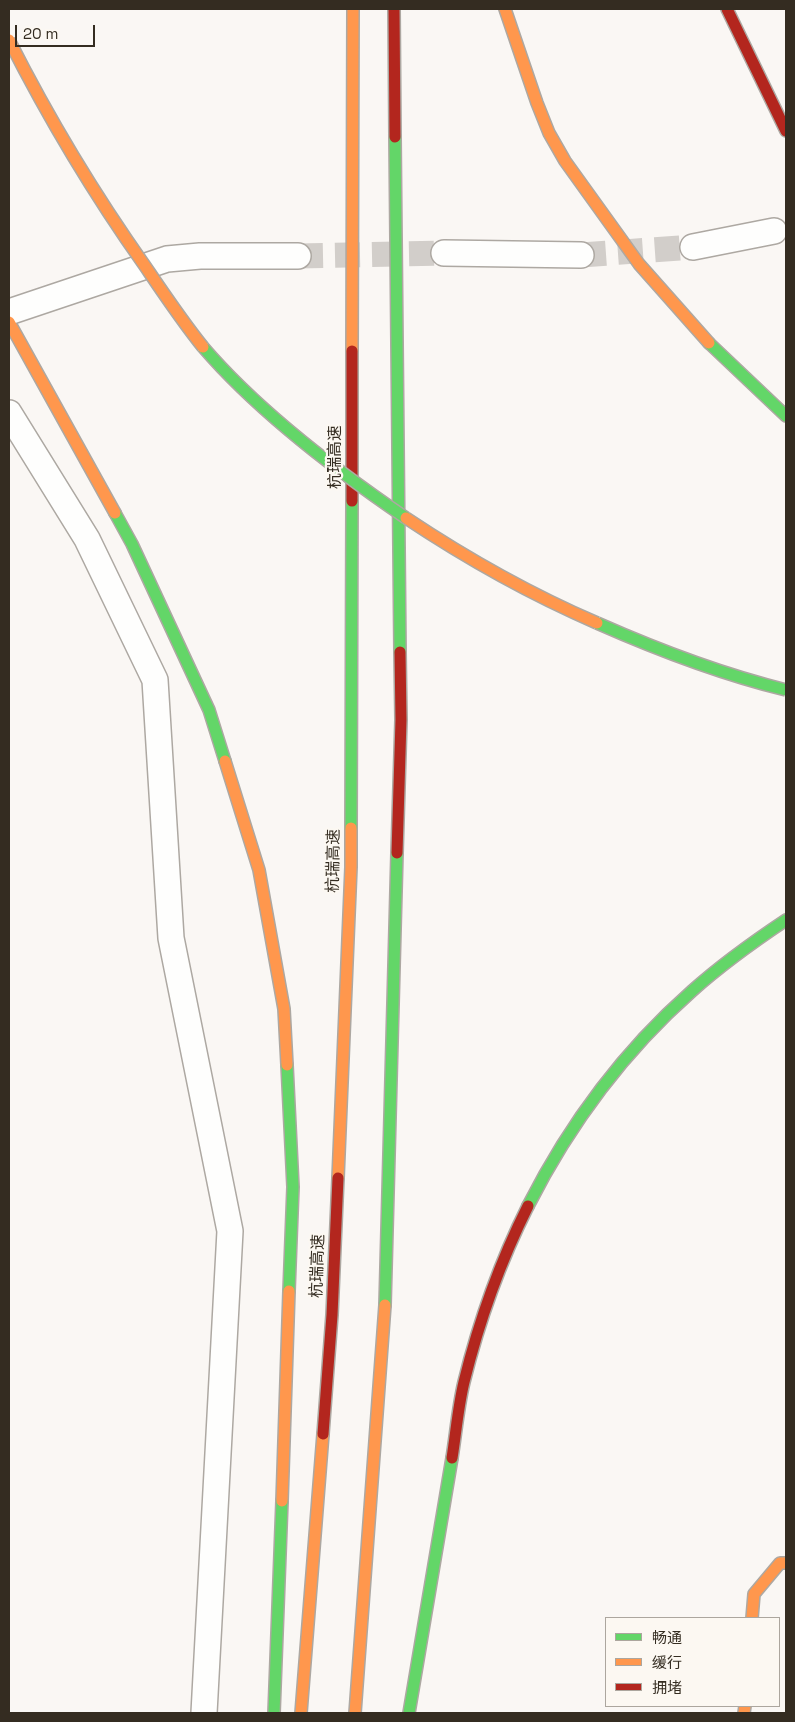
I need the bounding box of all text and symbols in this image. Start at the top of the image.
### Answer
scale bar [18,15,98,47]
text: 20 m [23,24,58,43]
street label: 杭瑞高速 [326,425,346,489]
street label: 杭瑞高速 [324,829,344,893]
street label: 杭瑞高速 [307,1234,329,1298]
legend [605,1617,780,1707]
text: 畅通 [652,1628,682,1647]
text: 缓行 [652,1653,682,1672]
text: 拥堵 [652,1678,682,1697]

